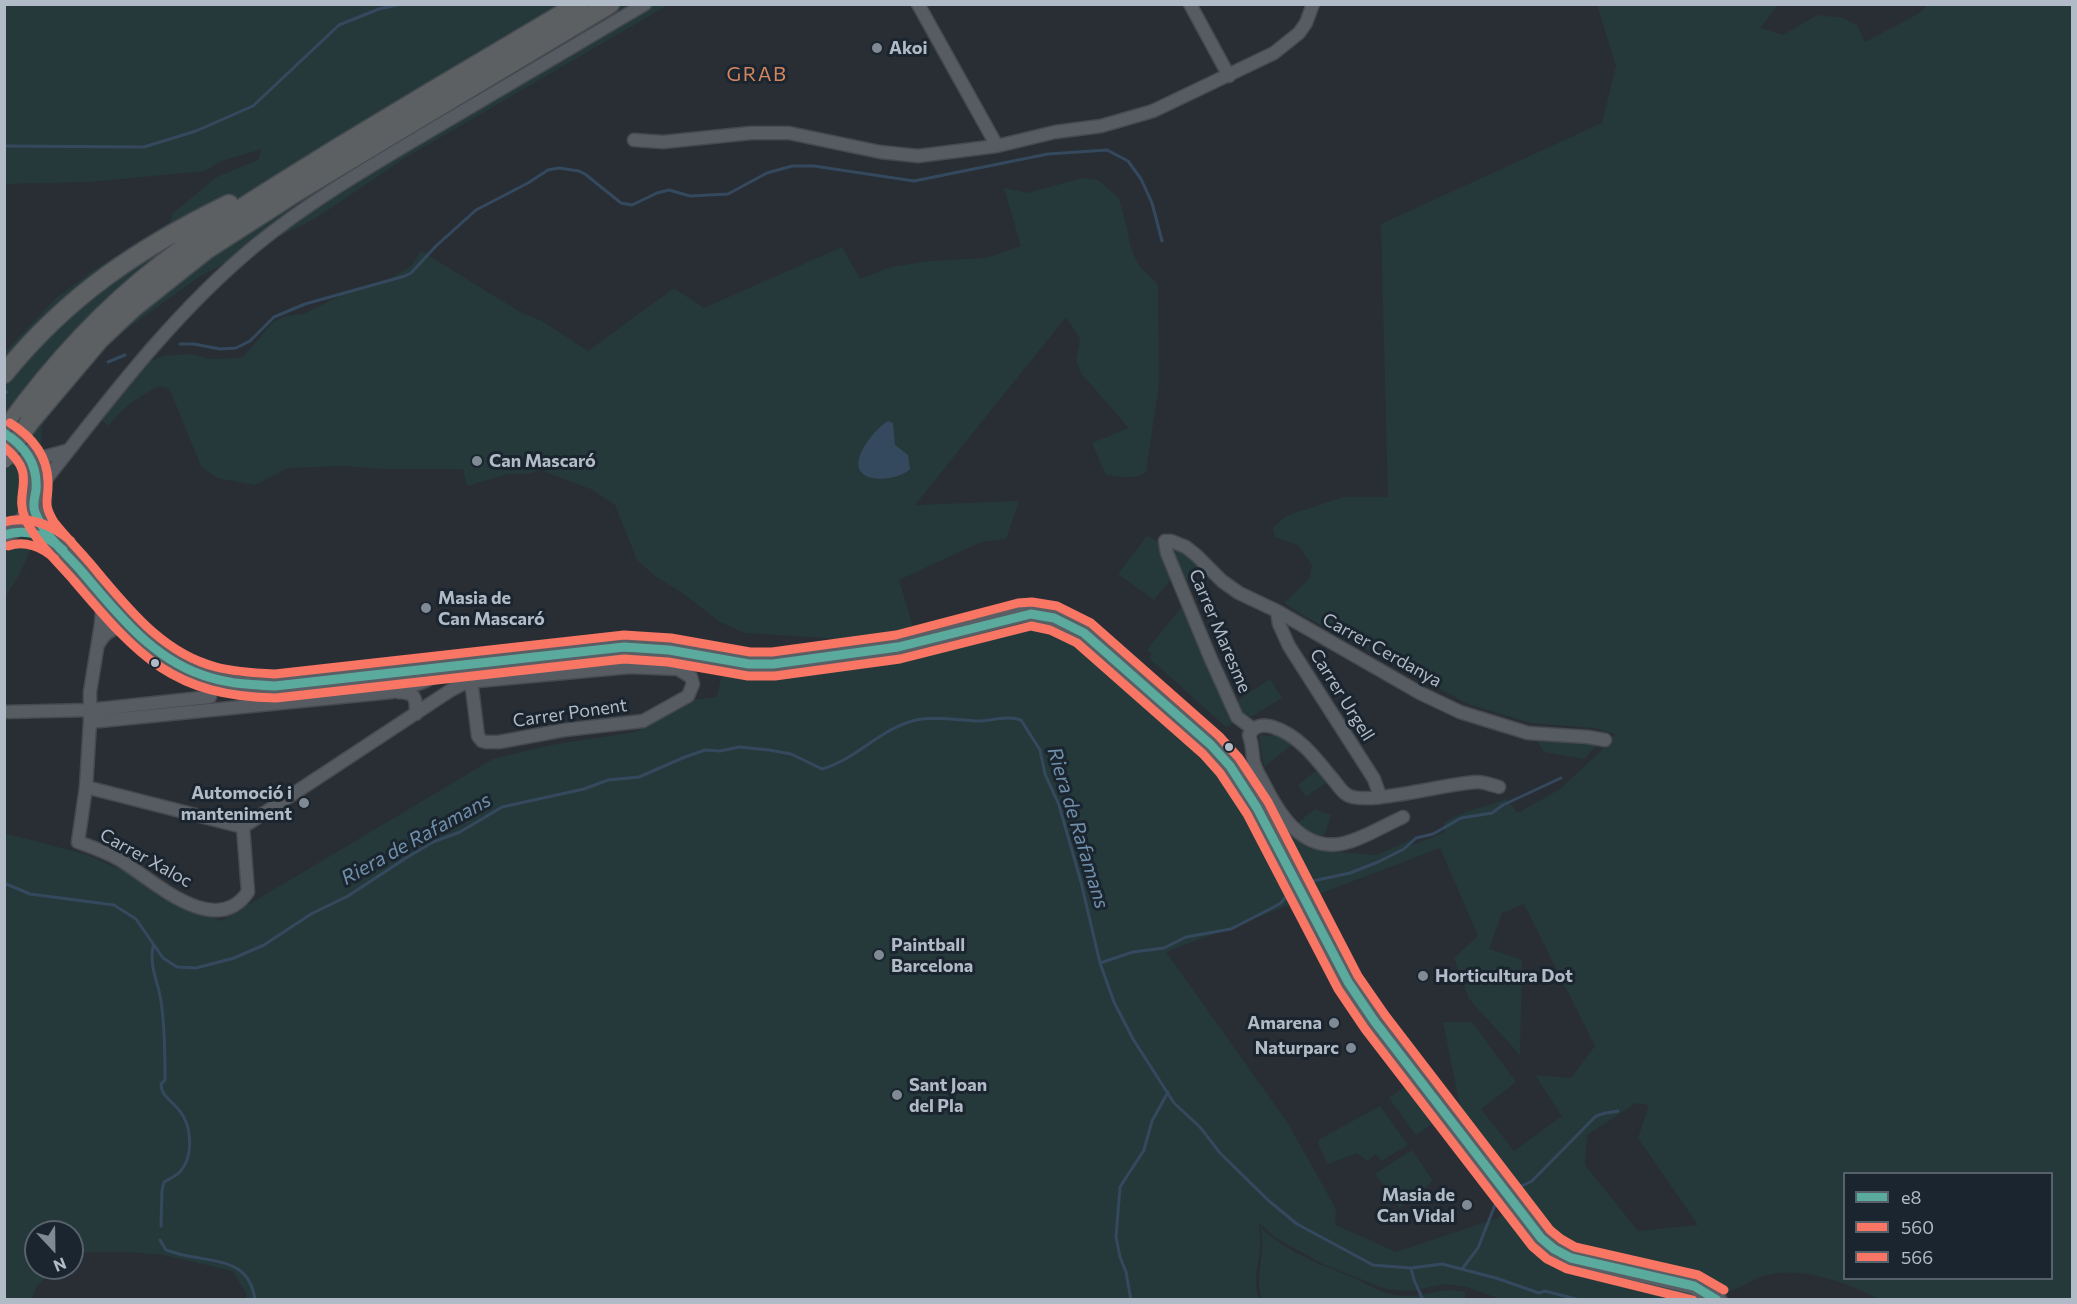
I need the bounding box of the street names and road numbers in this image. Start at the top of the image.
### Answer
street label: Carrer Maresme [1184,566,1256,696]
street label: Carrer Cerdanya [1319,608,1445,692]
street label: Carrer Urgell [1305,645,1379,745]
street label: Carrer Ponent [511,694,629,732]
street label: Carrer Xaloc [96,824,196,892]

